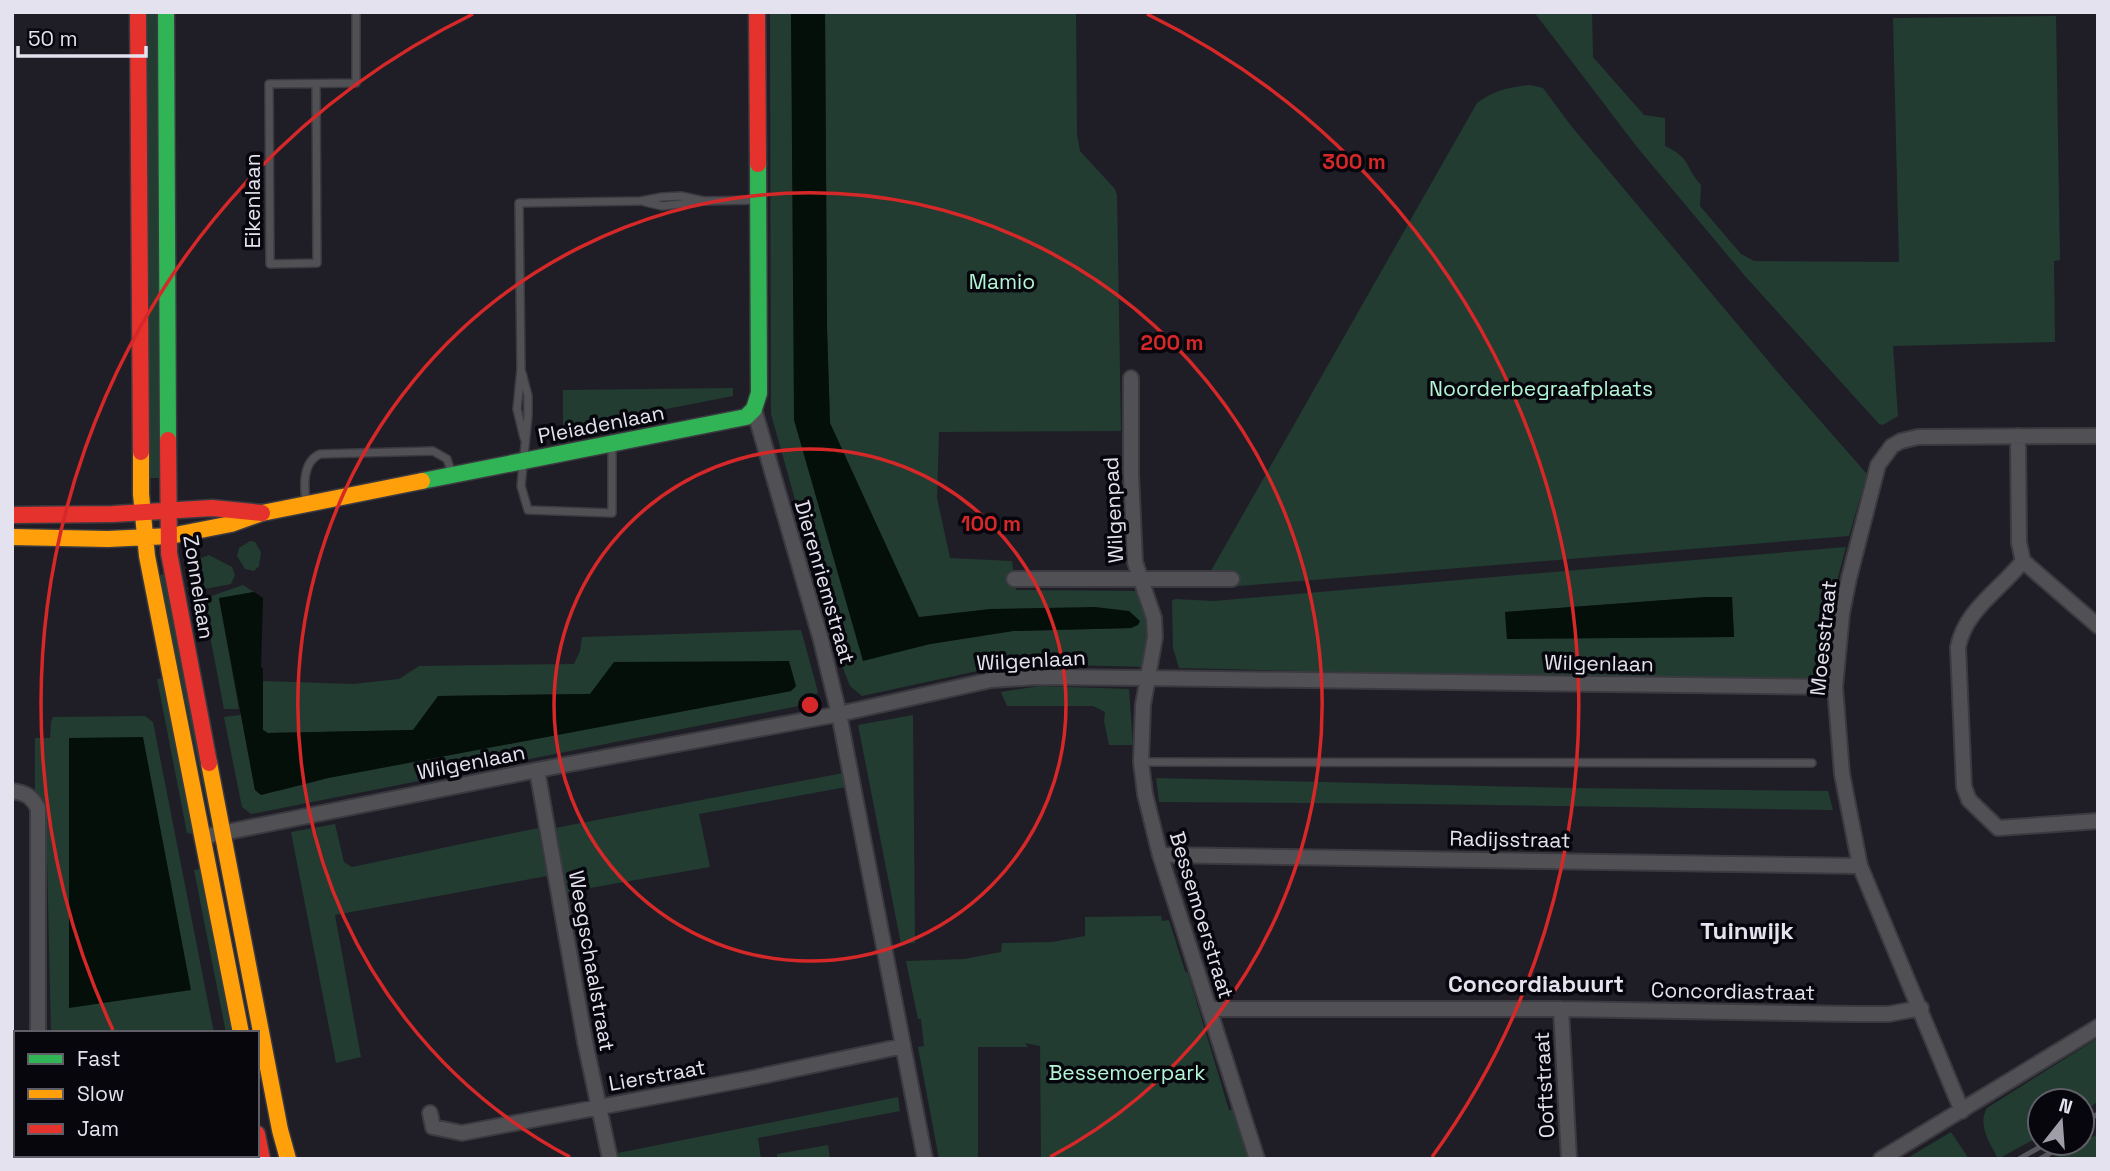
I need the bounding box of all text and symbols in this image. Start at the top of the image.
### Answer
scale bar [18,14,145,58]
text: 50 m [28,25,78,52]
text: 300 m [1322,148,1386,175]
street label: Eikenlaan [239,153,266,249]
park label: Mamio [969,268,1035,295]
text: 200 m [1141,329,1203,356]
park label: Noorderbegraafplaats [1429,375,1653,402]
street label: Pleiadenlaan [536,399,666,449]
street label: Wilgenpad [1097,456,1129,564]
street label: Dierenriemstraat [789,497,861,667]
text: 100 m [961,510,1021,537]
street label: Zonnelaan [177,533,221,641]
street label: Moesstraat [1804,579,1842,697]
street label: Wilgenlaan [976,644,1086,676]
street label: Wilgenlaan [1544,649,1654,677]
centre of rings [798,693,822,717]
street label: Wilgenlaan [415,738,527,786]
street label: Radijsstraat [1449,824,1571,854]
street label: Bessemoerstraat [1164,828,1240,1002]
street label: Weegschaalstraat [563,868,621,1054]
district label: Tuinwijk [1700,915,1794,946]
district label: Concordiabuurt [1448,969,1624,999]
street label: Concordiastraat [1651,976,1815,1006]
legend [14,1031,259,1157]
street label: Ooftstraat [1528,1031,1560,1139]
text: Fast [77,1045,121,1072]
street label: Lierstraat [606,1053,708,1097]
park label: Bessemoerpark [1048,1059,1206,1086]
text: Slow [77,1080,125,1107]
north arrow [2026,1087,2096,1157]
text: N [2056,1092,2076,1120]
text: Jam [77,1115,119,1142]

